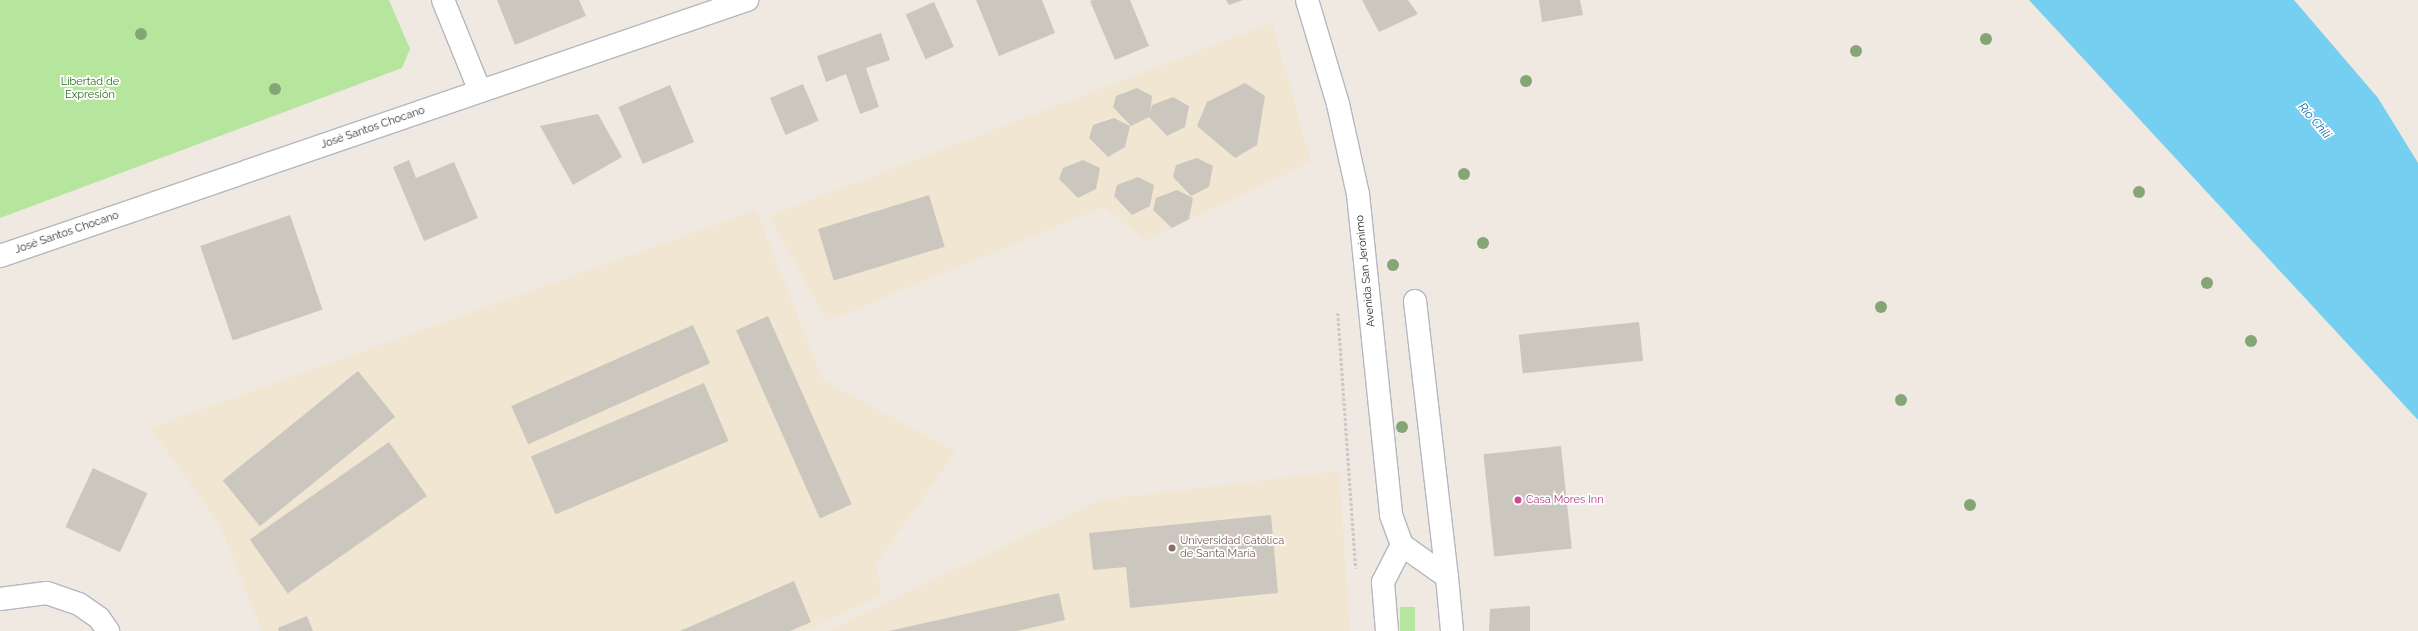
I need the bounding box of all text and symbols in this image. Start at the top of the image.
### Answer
park label: Libertad de Expresión [61,76,119,102]
water label: Río Chili [2295,100,2333,142]
street label: José Santos Chocano [319,104,427,152]
street label: José Santos Chocano [13,209,121,257]
street label: Avenida San Jerónimo [1354,214,1378,328]
place label: Casa Mores Inn [1526,493,1604,507]
marker: Casa Mores Inn [1513,495,1523,505]
place label: Universidad Católica de Santa María [1180,535,1284,561]
marker: Universidad Católica de Santa María [1167,543,1177,553]

